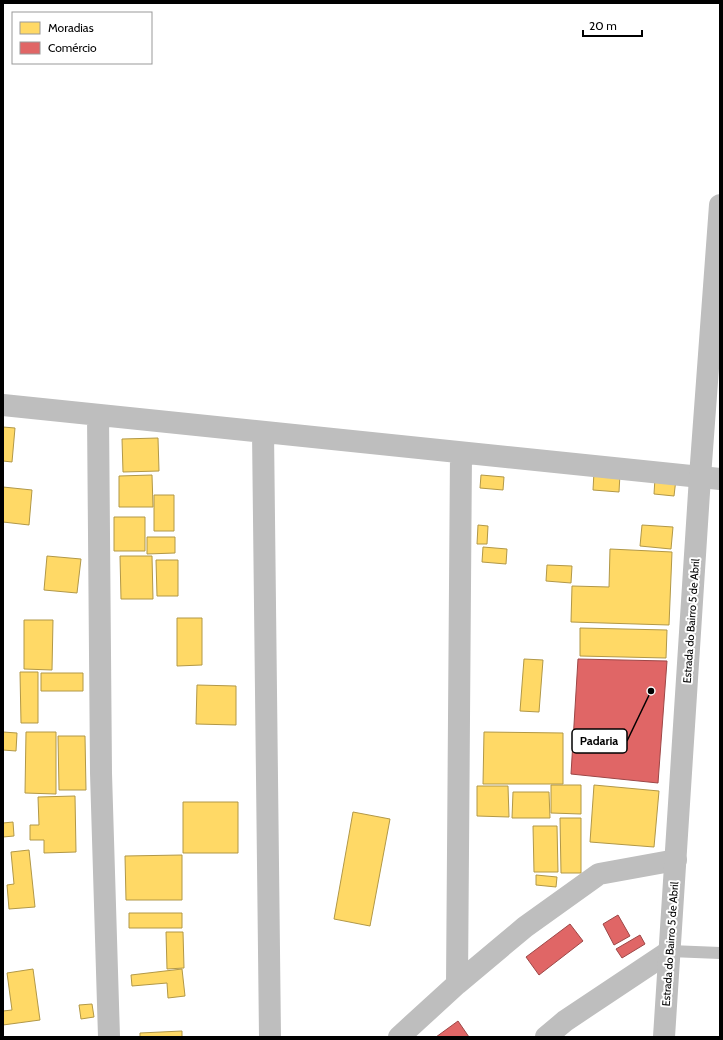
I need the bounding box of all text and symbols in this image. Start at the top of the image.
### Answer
legend [12,12,152,64]
scale bar [583,12,642,38]
text: 20 m [589,18,617,33]
text: Moradias [48,20,94,35]
text: Comércio [48,40,97,55]
street label: Estrada do Bairro 5 de Abril [680,558,702,684]
callout: Padaria [572,729,627,753]
text: Padaria [580,733,618,748]
street label: Estrada do Bairro 5 de Abril [659,881,681,1007]

